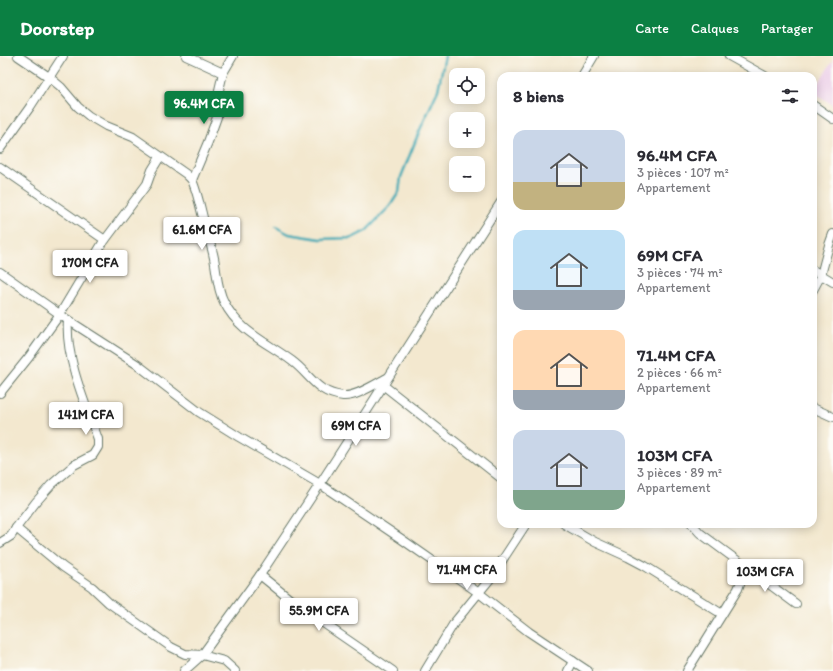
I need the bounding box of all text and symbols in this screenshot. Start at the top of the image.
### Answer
text: Doorstep [20,17,94,40]
text: Carte [635,20,669,37]
text: Calques [691,20,739,37]
text: Partager [761,20,813,37]
map controls [449,68,485,192]
button: locate [449,68,485,104]
icon: filters [779,85,801,107]
text: 8 biens [513,86,564,106]
pin: 96.4M CFA [158,91,250,125]
text: 96.4M CFA [173,96,235,111]
button: + [449,112,485,148]
text: 96.4M CFA [637,145,717,165]
icon: home [545,146,593,194]
button: − [449,156,485,192]
text: 3 pièces · 107 m² [637,165,729,180]
text: Appartement [637,180,711,195]
pin: 61.6M CFA [156,217,248,251]
text: 61.6M CFA [172,222,232,237]
text: 69M CFA [637,245,703,265]
icon: home [545,246,593,294]
pin: 170M CFA [49,250,131,284]
text: 170M CFA [62,255,118,270]
text: 3 pièces · 74 m² [637,265,723,280]
text: Appartement [637,280,711,295]
text: 71.4M CFA [637,345,715,365]
icon: home [545,346,593,394]
text: 2 pièces · 66 m² [637,365,722,380]
text: Appartement [637,380,711,395]
pin: 141M CFA [45,402,127,436]
text: 141M CFA [58,407,114,422]
pin: 69M CFA [319,413,393,447]
text: 69M CFA [331,418,381,433]
text: 103M CFA [637,445,712,465]
icon: home [545,446,593,494]
text: 3 pièces · 89 m² [637,465,722,480]
text: Appartement [637,480,711,495]
pin: 71.4M CFA [421,557,513,591]
pin: 103M CFA [724,559,806,593]
text: 71.4M CFA [437,562,497,577]
text: 103M CFA [736,564,794,579]
pin: 55.9M CFA [273,598,365,632]
text: 55.9M CFA [289,603,349,618]

